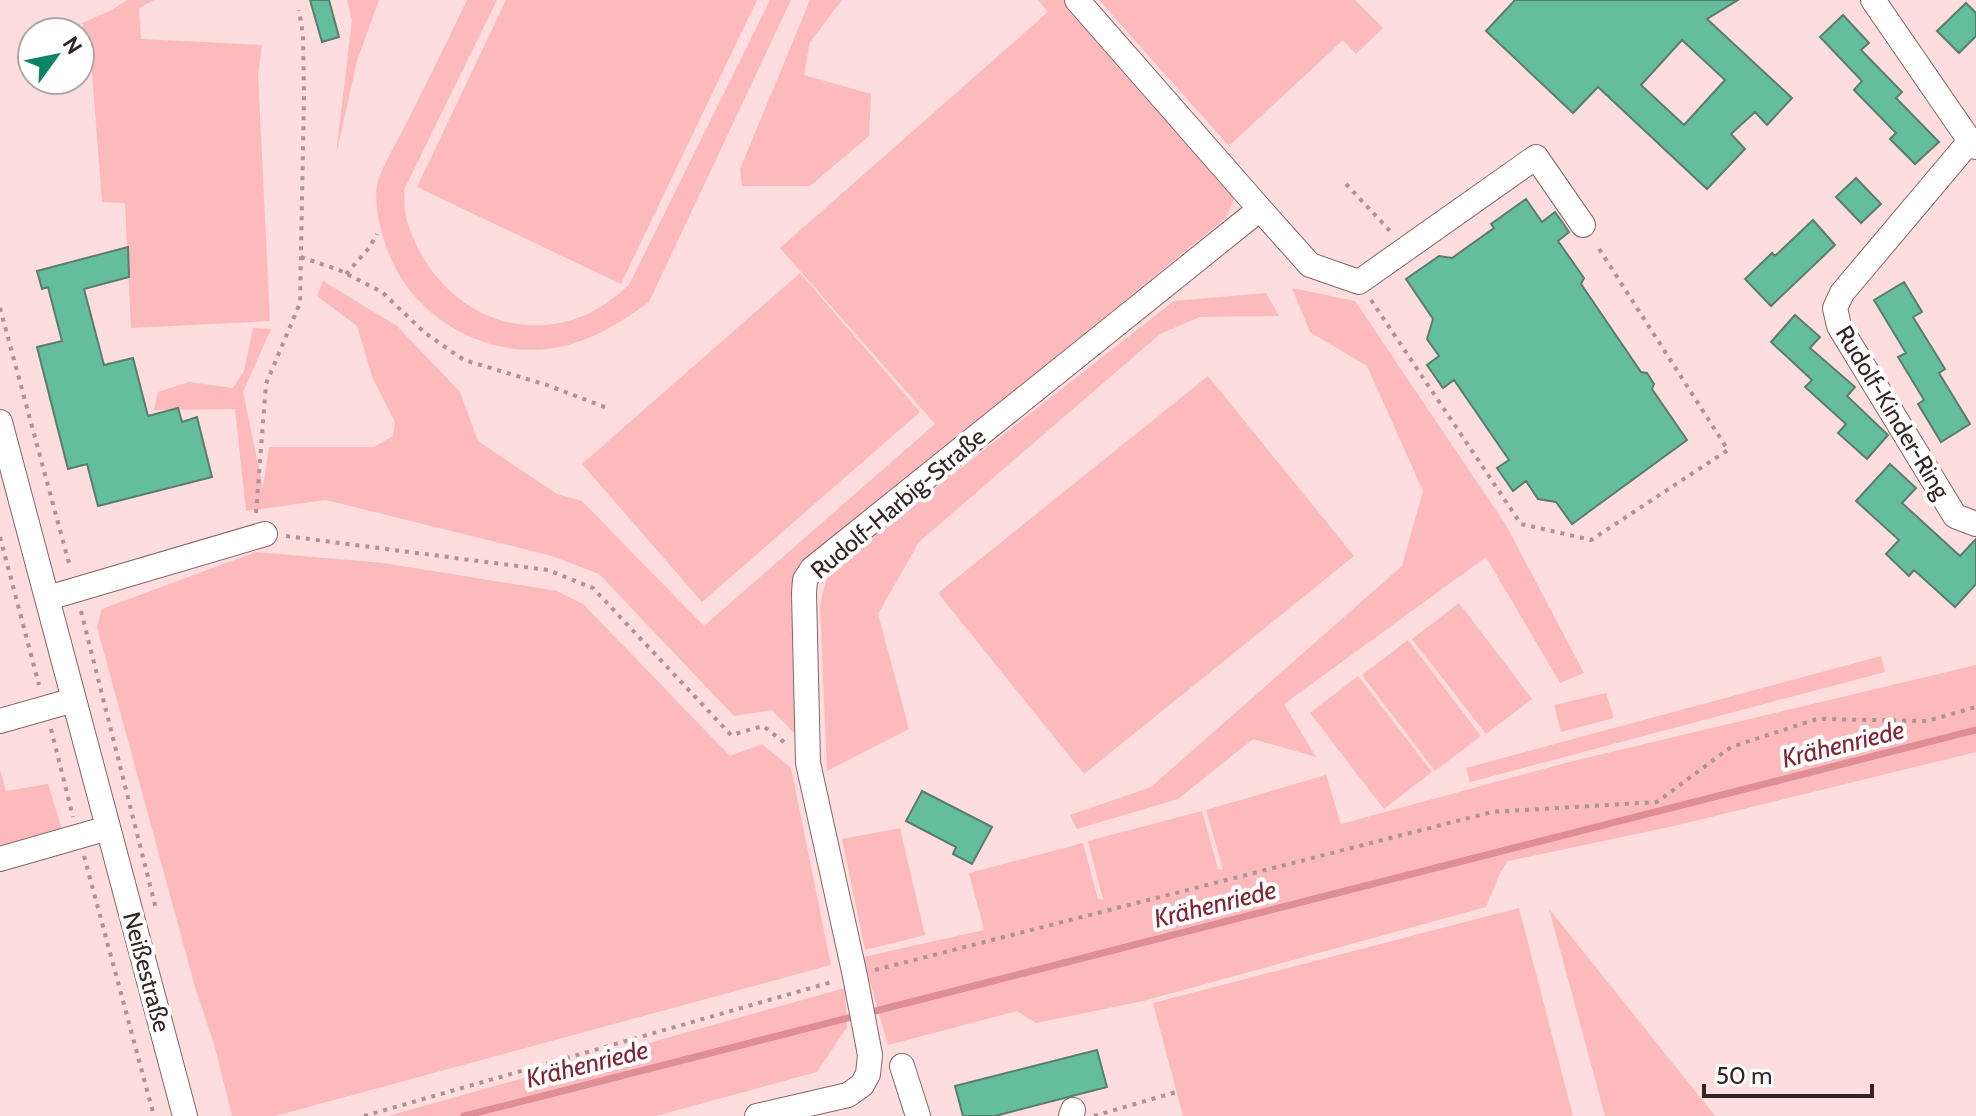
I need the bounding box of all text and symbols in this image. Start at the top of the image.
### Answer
north arrow [16,16,96,96]
text: N [57,32,88,59]
street label: Rudolf-Kinder-Ring [1830,320,1957,505]
street label: Rudolf-Harbig-Straße [805,421,991,585]
water label: Krähenriede [1778,713,1908,775]
water label: Krähenriede [1150,873,1280,935]
street label: Neißestraße [117,909,177,1035]
water label: Krähenriede [522,1033,652,1095]
scale bar [1704,1048,1872,1098]
text: 50 m [1716,1061,1772,1090]

